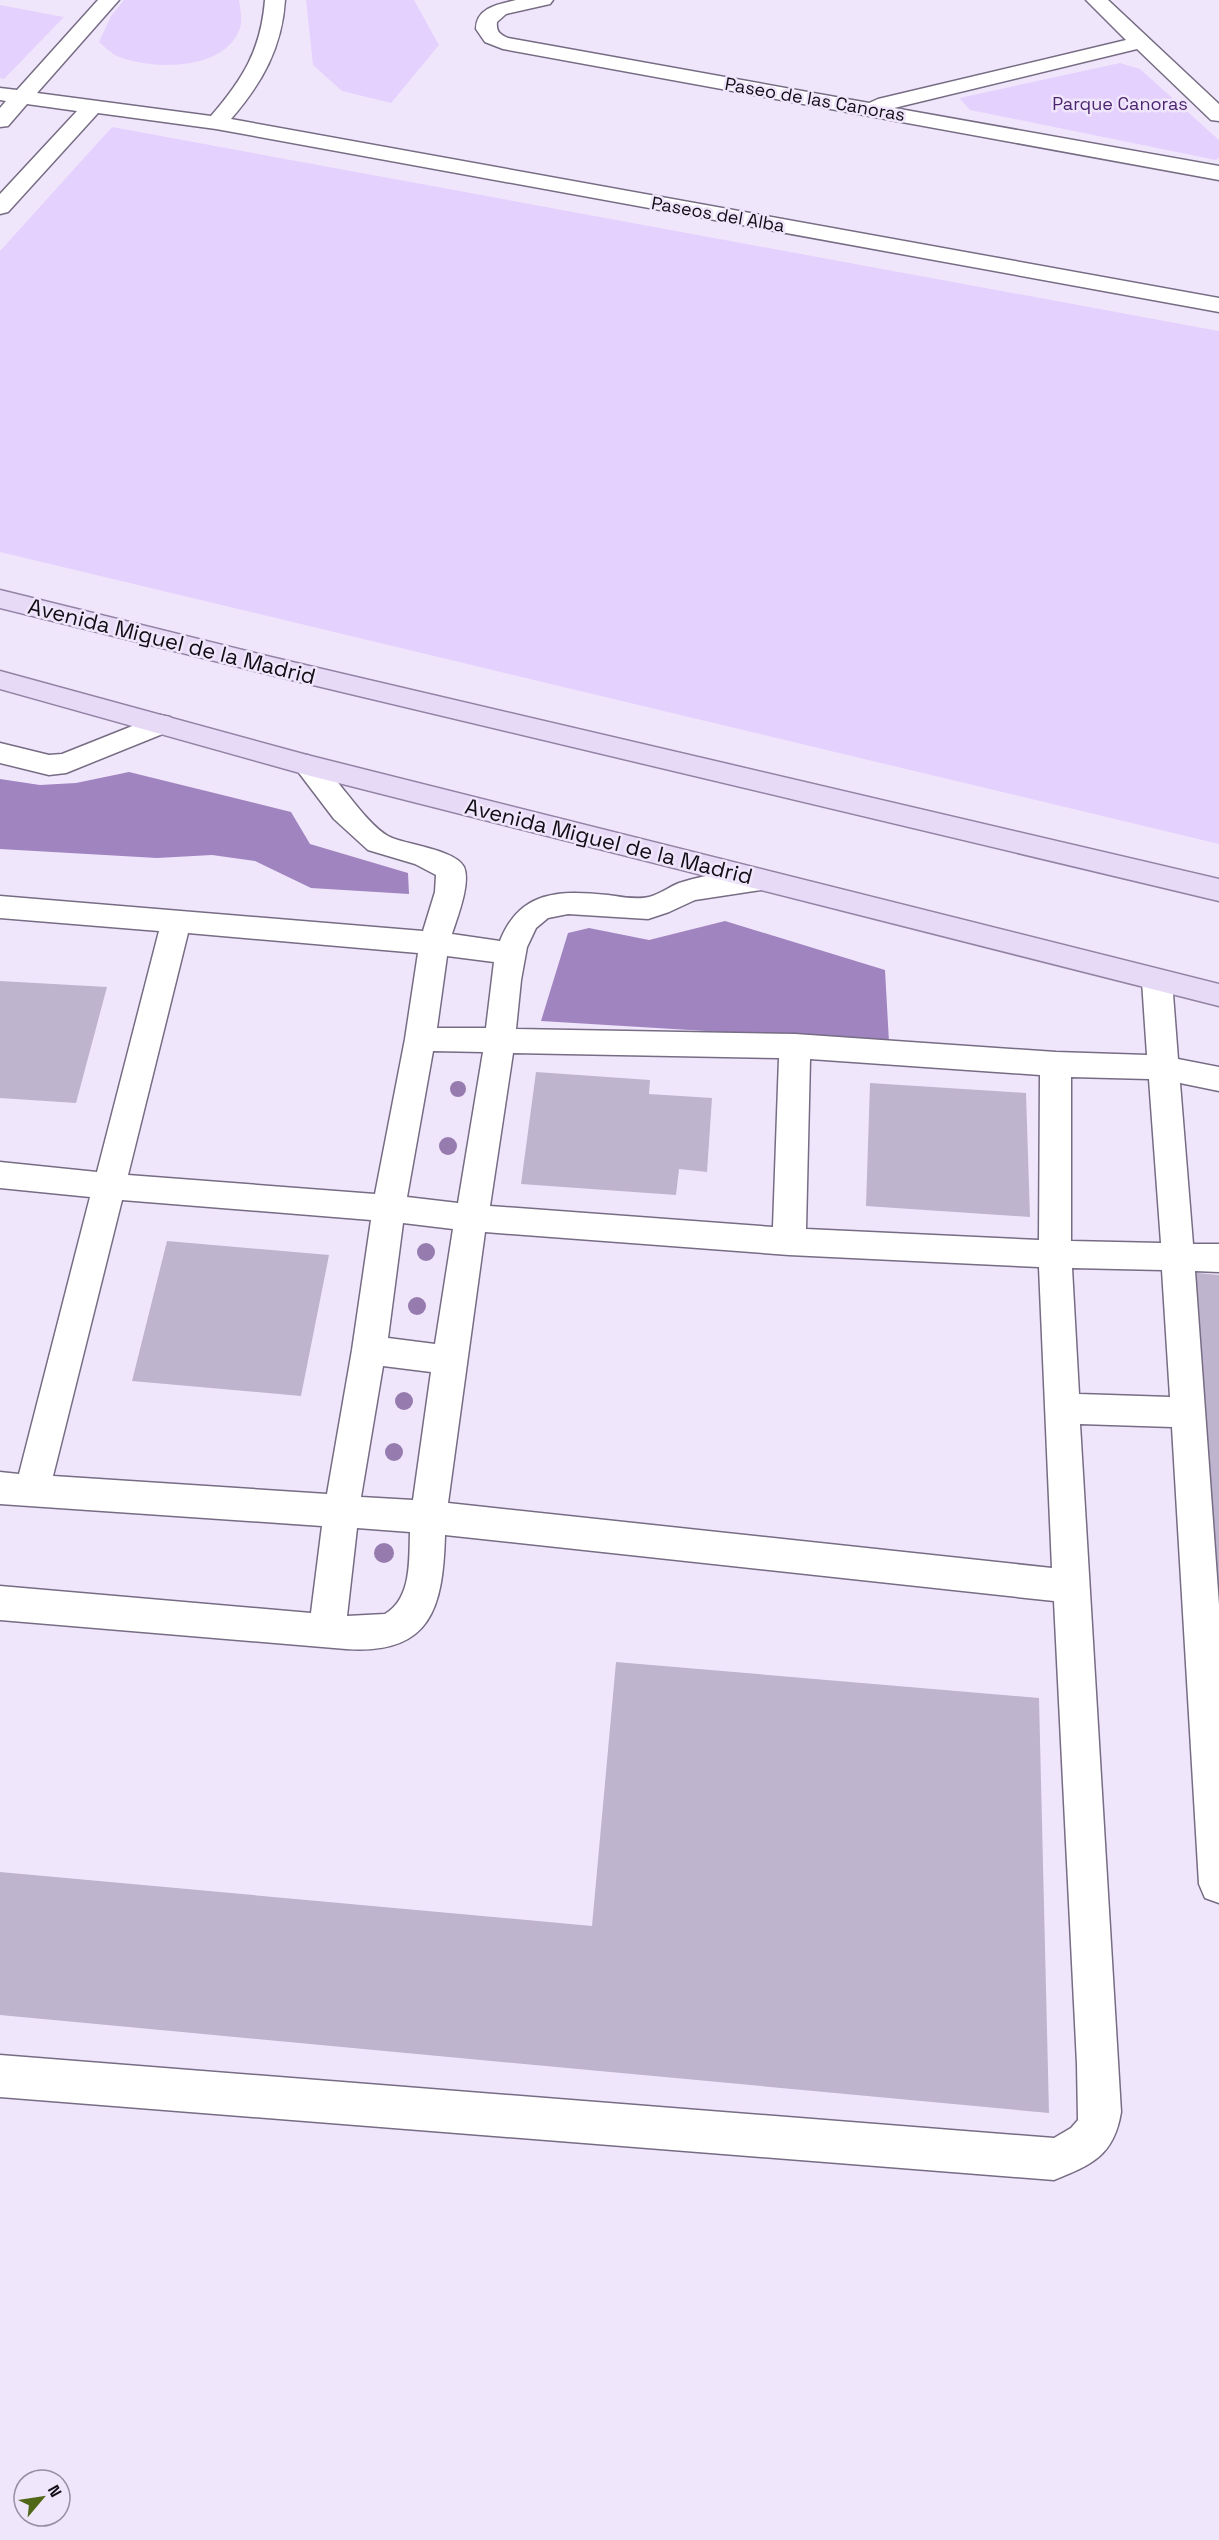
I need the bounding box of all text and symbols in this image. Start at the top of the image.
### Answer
street label: Paseo de las Canoras [723,72,907,126]
park label: Parque Canoras [1052,92,1188,115]
street label: Paseos del Alba [650,191,786,237]
street label: Avenida Miguel de la Madrid [25,592,319,690]
street label: Avenida Miguel de la Madrid [462,792,756,890]
north arrow [12,2468,72,2528]
text: N [43,2481,66,2501]

